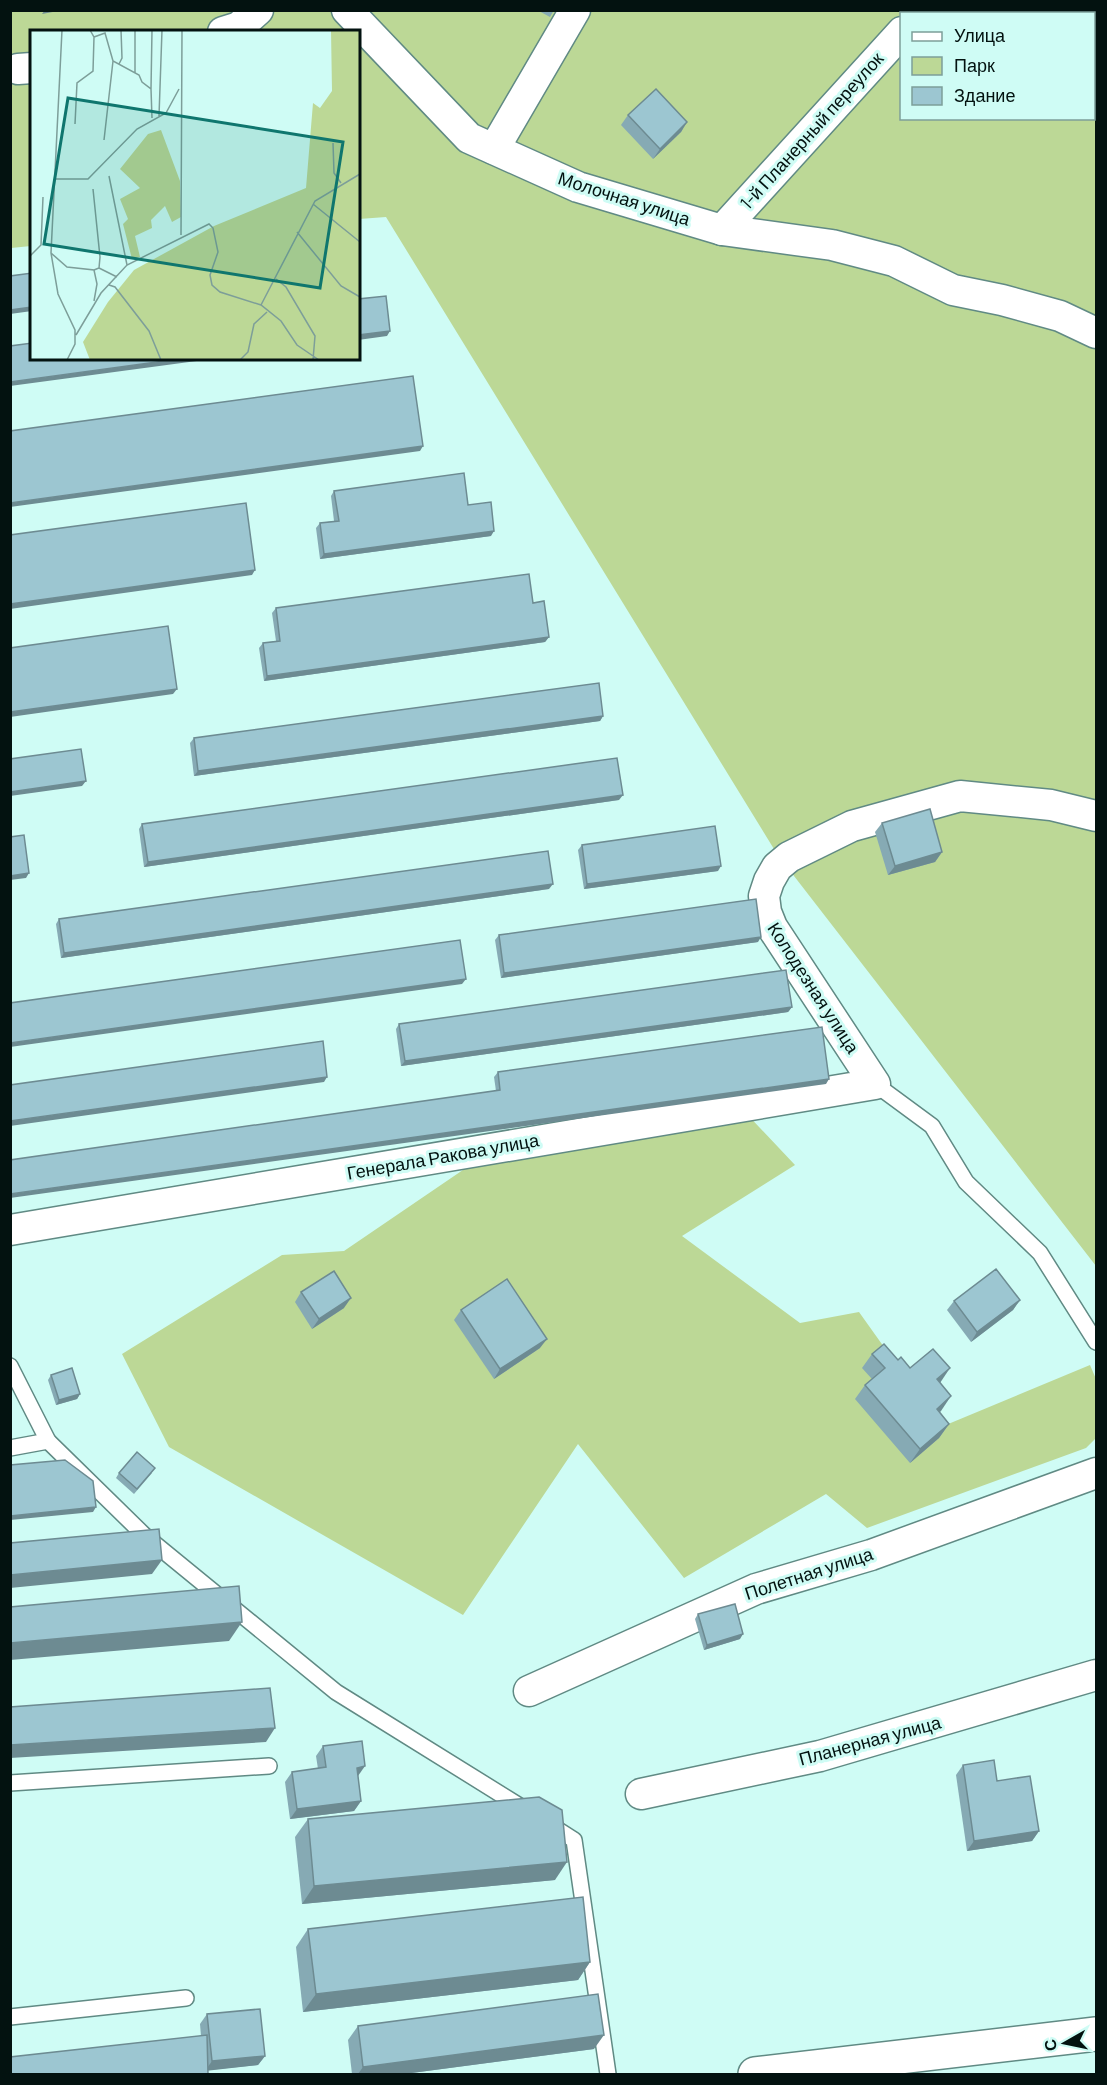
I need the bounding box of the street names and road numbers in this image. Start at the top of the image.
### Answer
street label: 1-й Планерный переулок [735,47,888,213]
street label: Молочная улица [556,166,694,230]
street label: Колодезная улица [763,918,865,1058]
street label: Генерала Ракова улица [345,1128,542,1184]
street label: Полетная улица [742,1542,877,1604]
street label: Планерная улица [796,1710,944,1770]

